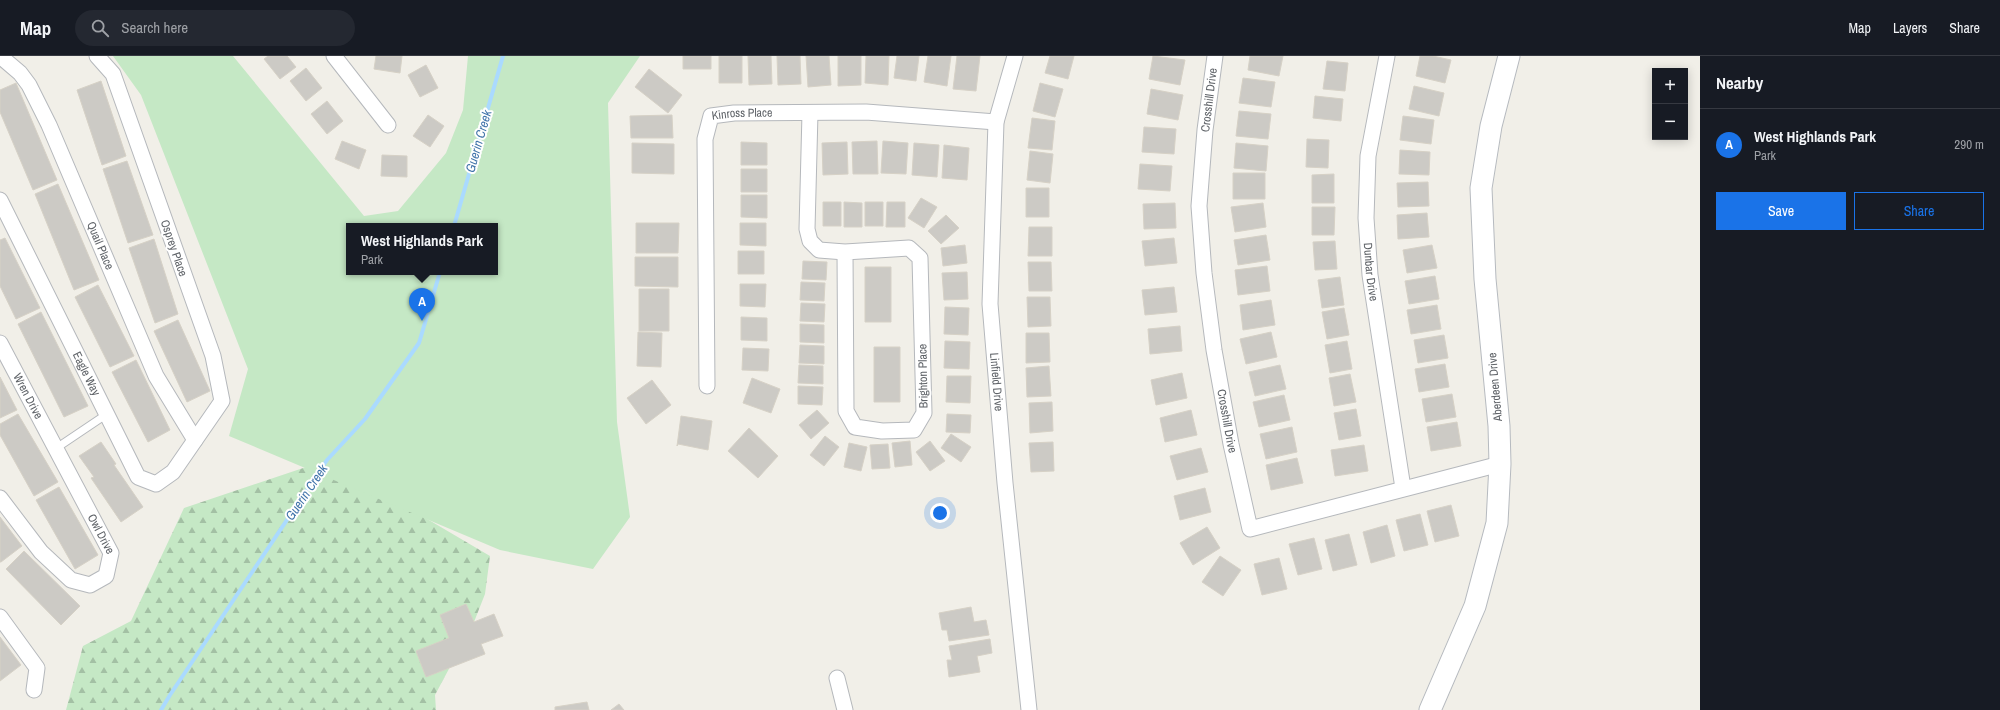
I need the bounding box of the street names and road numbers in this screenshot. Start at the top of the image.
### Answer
street label: Crosshill Drive [1197,67,1221,133]
street label: Kinross Place [711,105,773,124]
street label: Osprey Place [157,217,191,279]
street label: Quail Place [83,219,118,272]
street label: Dunbar Drive [1360,242,1382,302]
street label: Brighton Place [914,344,932,408]
street label: Eagle Way [69,349,104,398]
street label: Linfield Drive [986,352,1007,412]
street label: Aberdeen Drive [1484,352,1506,423]
street label: Wren Drive [9,370,47,422]
street label: Crosshill Drive [1213,388,1241,455]
street label: Owl Drive [84,511,118,557]

